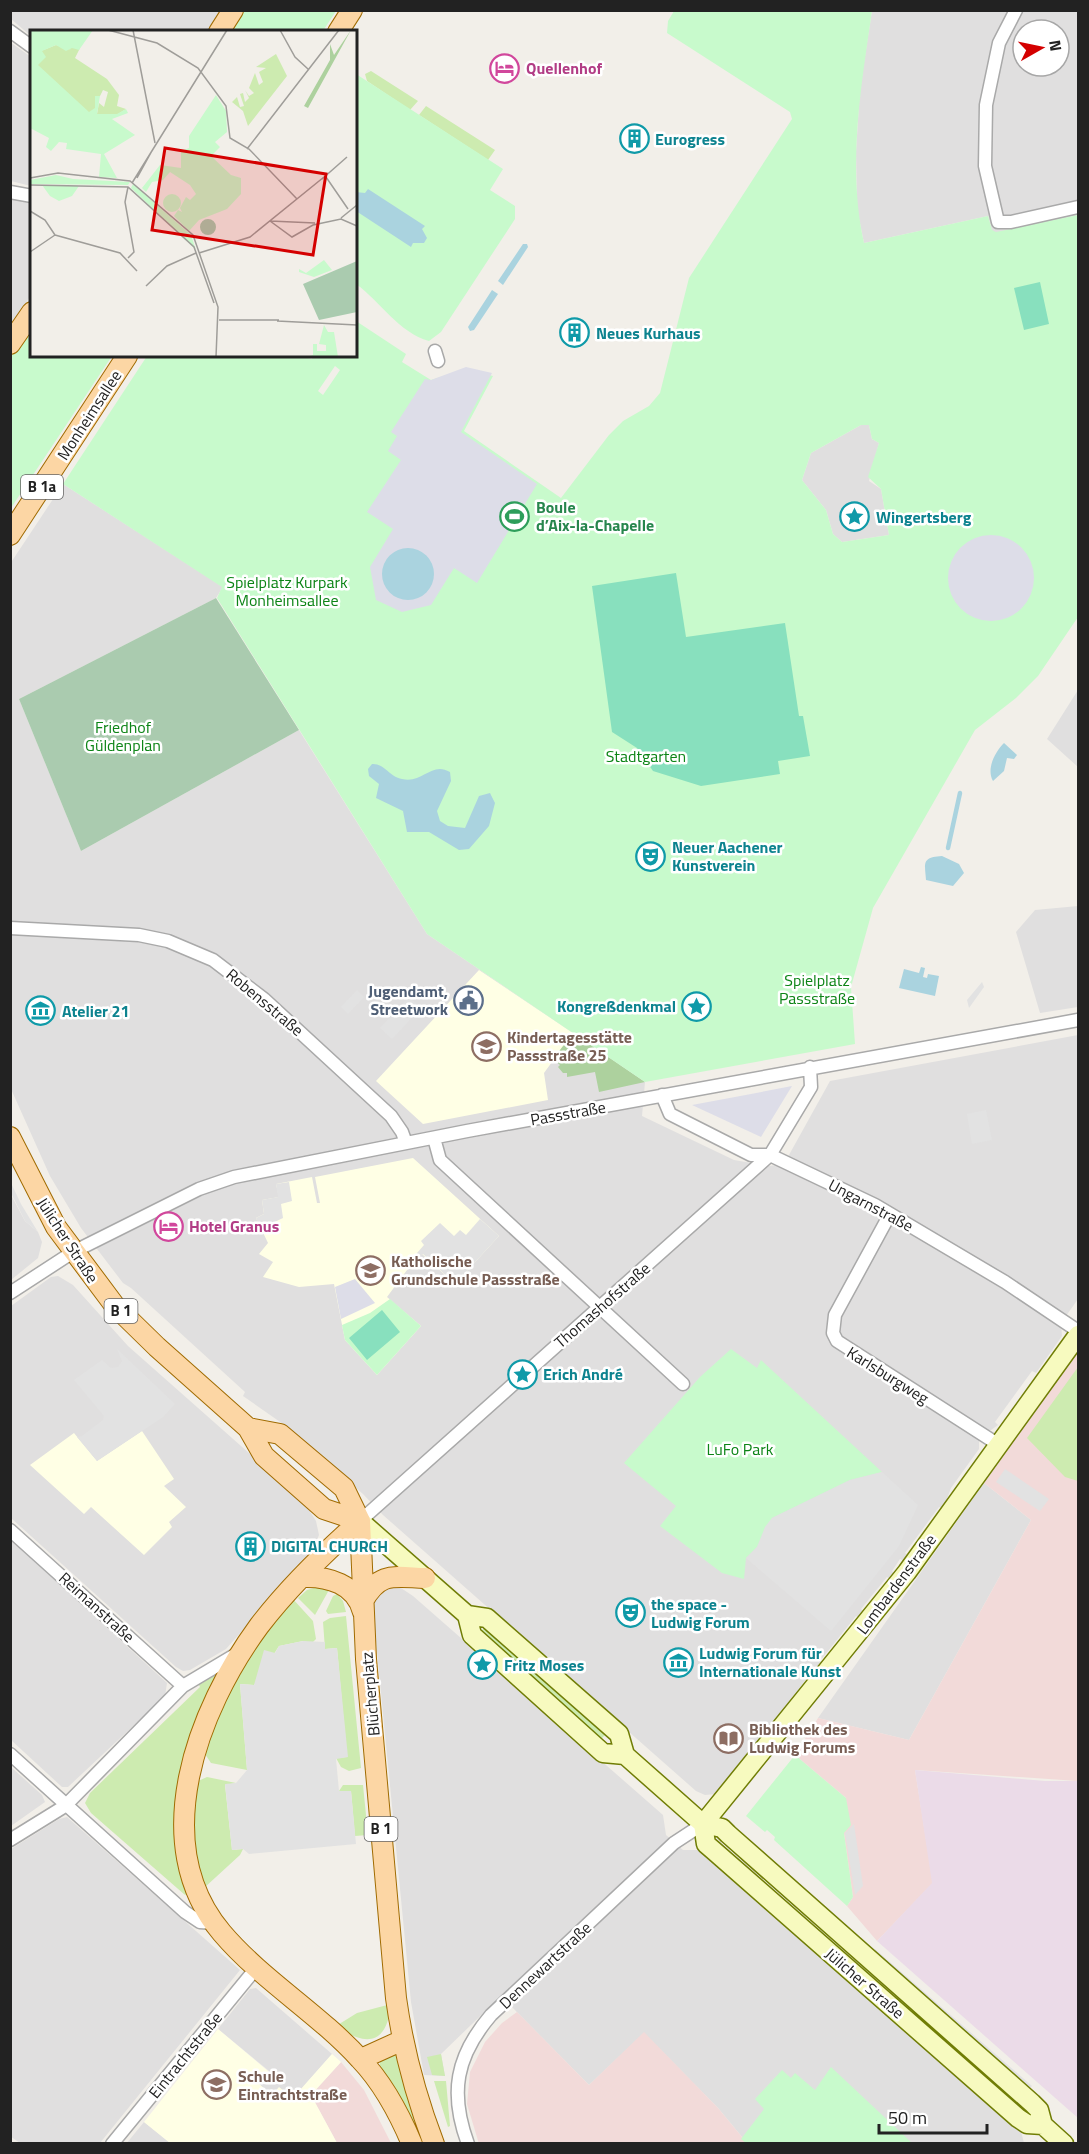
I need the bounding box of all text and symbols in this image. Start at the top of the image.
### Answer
north arrow [1011,18,1071,78]
inset map [30,30,357,357]
text: N [1043,38,1069,53]
hotel icon: Quellenhof [489,52,521,84]
place label: Quellenhof [526,56,602,80]
building icon: Eurogress [618,123,650,155]
place label: Eurogress [655,127,725,151]
building icon: Neues Kurhaus [559,317,591,349]
place label: Neues Kurhaus [596,321,701,345]
street label: Monheimsallee [51,365,127,465]
road number: B 1a [21,475,63,499]
place label: Boule d’Aix-la-Chapelle [536,495,654,537]
sports icon: Boule d’Aix-la-Chapelle [499,500,531,532]
place icon: Wingertsberg [839,501,871,533]
place label: Wingertsberg [876,505,972,529]
park label: Spielplatz Kurpark Monheimsallee [226,570,348,612]
park label: Friedhof Güldenplan [85,715,161,757]
park label: Stadtgarten [606,744,686,768]
place label: Neuer Aachener Kunstverein [672,835,783,877]
theatre icon: Neuer Aachener Kunstverein [635,840,667,872]
street label: Robensstraße [221,962,309,1042]
park label: Spielplatz Passstraße [779,968,855,1010]
place label: Jugendamt, Streetwork [368,979,449,1021]
public building icon: Jugendamt, Streetwork [453,984,485,1016]
place icon: Kongreßdenkmal [681,990,713,1022]
place label: Kongreßdenkmal [557,994,676,1018]
museum icon: Atelier 21 [25,995,57,1027]
place label: Atelier 21 [62,999,129,1023]
place label: Kindertagesstätte Passstraße 25 [507,1025,632,1067]
school or university icon: Kindertagesstätte Passstraße 25 [470,1030,502,1062]
street label: Passstraße [528,1095,608,1131]
street label: Ungarnstraße [824,1173,918,1237]
street label: Jülicher Straße [31,1192,105,1288]
hotel icon: Hotel Granus [152,1210,184,1242]
place label: Hotel Granus [189,1214,279,1238]
place label: Katholische Grundschule Passstraße [391,1249,560,1291]
school or university icon: Katholische Grundschule Passstraße [354,1254,386,1286]
street label: Thomashofstraße [549,1256,655,1354]
road number: B 1 [104,1299,138,1323]
street label: Karlsburgweg [842,1340,934,1410]
place icon: Erich André [506,1358,538,1390]
place label: Erich André [543,1362,623,1386]
park label: LuFo Park [707,1437,774,1461]
street label: Lombardenstraße [850,1529,942,1639]
building icon: DIGITAL CHURCH [234,1530,266,1562]
place label: DIGITAL CHURCH [271,1534,388,1558]
street label: Reimanstraße [54,1566,140,1648]
place label: the space - Ludwig Forum [651,1592,750,1634]
theatre icon: the space - Ludwig Forum [614,1597,646,1629]
place label: Ludwig Forum für Internationale Kunst [699,1641,841,1683]
museum icon: Ludwig Forum für Internationale Kunst [662,1646,694,1678]
place icon: Fritz Moses [467,1649,499,1681]
street label: Blücherplatz [354,1651,386,1737]
place label: Fritz Moses [504,1653,584,1677]
place label: Bibliothek des Ludwig Forums [749,1717,855,1759]
library icon: Bibliothek des Ludwig Forums [712,1722,744,1754]
road number: B 1 [364,1817,398,1841]
street label: Dennewartstraße [493,1916,597,2014]
street label: Jülicher Straße [820,1942,910,2024]
street label: Eintrachtstraße [143,2007,227,2103]
place label: Schule Eintrachtstraße [238,2064,347,2106]
school or university icon: Schule Eintrachtstraße [201,2069,233,2101]
scale bar [879,2097,987,2135]
text: 50 m [888,2104,927,2131]

